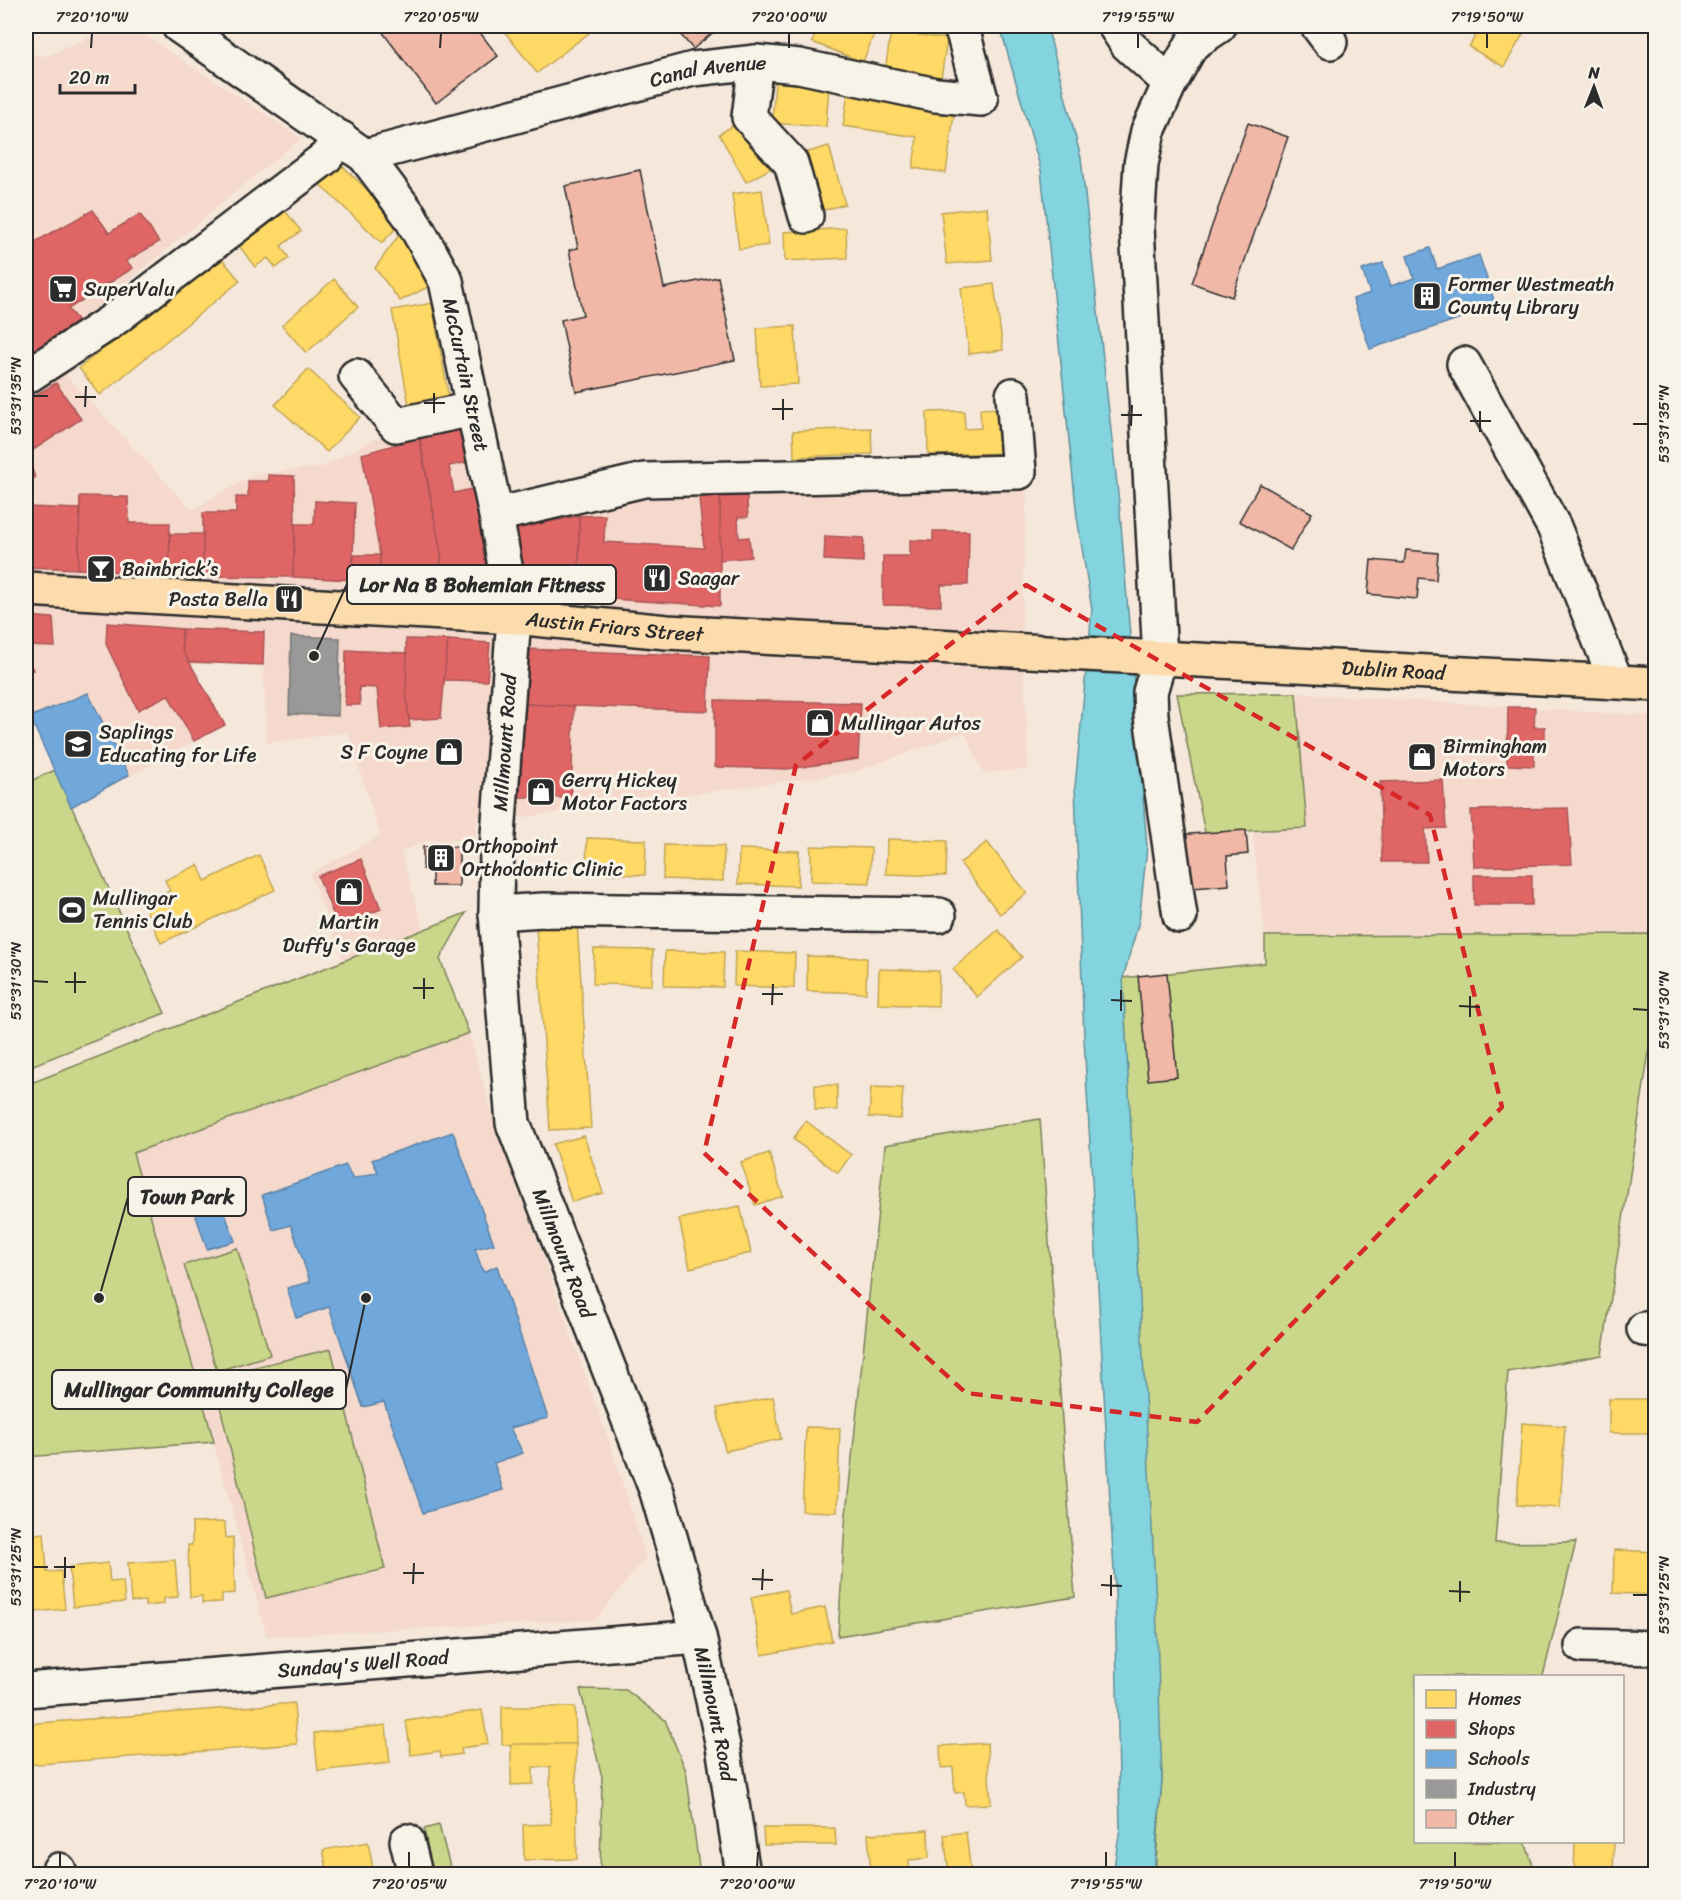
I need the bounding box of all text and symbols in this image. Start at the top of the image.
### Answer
text: 7°20'10"W [56,4,129,30]
text: 7°20'05"W [403,4,479,30]
text: 7°20'00"W [751,4,827,30]
text: 7°19'55"W [1102,4,1175,30]
text: 7°19'50"W [1451,4,1524,30]
street label: Canal Avenue [646,45,768,97]
scale bar [60,57,135,95]
north arrow [1564,57,1624,117]
text: N [1587,58,1601,87]
text: 20 m [69,62,109,94]
place label: Former Westmeath County Library [1448,267,1614,325]
place label: SuperValu [84,272,175,307]
supermarket icon: SuperValu [47,273,79,305]
building icon: Former Westmeath County Library [1411,280,1443,312]
street label: McCurtain Street [433,295,499,455]
text: 53°31'35"N [3,356,29,435]
text: 53°31'35"N [1651,384,1677,463]
place label: Bainbrick’s [122,552,219,587]
bar icon: Bainbrick’s [85,553,117,585]
place label: Saagar [678,561,741,596]
restaurant icon: Saagar [641,562,673,594]
callout: Lor Na B Bohemian Fitness [347,565,616,604]
text: Lor Na B Bohemian Fitness [359,566,606,604]
place label: Pasta Bella [169,582,268,617]
restaurant icon: Pasta Bella [273,583,305,615]
street label: Austin Friars Street [524,601,705,651]
street label: Dublin Road [1341,650,1448,690]
street label: Millmount Road [483,672,527,813]
place label: Mullingar Autos [841,706,981,741]
shop icon: Mullingar Autos [804,707,836,739]
place label: Saplings Educating for Life [99,715,257,773]
school or university icon: Saplings Educating for Life [62,728,94,760]
place label: Birmingham Motors [1443,729,1547,787]
place label: S F Coyne [341,735,428,770]
shop icon: S F Coyne [433,736,465,768]
shop icon: Birmingham Motors [1406,741,1438,773]
place label: Gerry Hickey Motor Factors [562,763,688,821]
shop icon: Gerry Hickey Motor Factors [525,776,557,808]
place label: Orthopoint Orthodontic Clinic [462,829,623,887]
building icon: Orthopoint Orthodontic Clinic [425,842,457,874]
shop icon: Martin Duffy's Garage [333,876,365,908]
place label: Mullingar Tennis Club [93,881,193,939]
sports icon: Mullingar Tennis Club [56,894,88,926]
place label: Martin Duffy's Garage [282,905,416,963]
text: 53°31'30"N [3,941,29,1020]
text: 53°31'30"N [1651,970,1677,1049]
callout: Town Park [128,1177,246,1216]
text: Town Park [140,1178,235,1216]
street label: Millmount Road [523,1183,606,1325]
callout: Mullingar Community College [52,1370,346,1409]
text: Mullingar Community College [63,1371,335,1409]
text: 53°31'25"N [3,1527,29,1606]
text: 53°31'25"N [1651,1555,1677,1634]
street label: Sunday's Well Road [276,1639,451,1688]
street label: Millmount Road [684,1643,746,1785]
legend [1414,1675,1624,1843]
text: Homes [1468,1683,1522,1715]
text: Shops [1468,1713,1515,1745]
text: Schools [1468,1743,1530,1775]
text: Industry [1467,1773,1537,1805]
text: Other [1468,1803,1515,1835]
text: 7°20'10"W [24,1871,97,1897]
text: 7°20'05"W [371,1871,447,1897]
text: 7°20'00"W [719,1871,795,1897]
text: 7°19'55"W [1070,1871,1143,1897]
text: 7°19'50"W [1419,1871,1492,1897]

